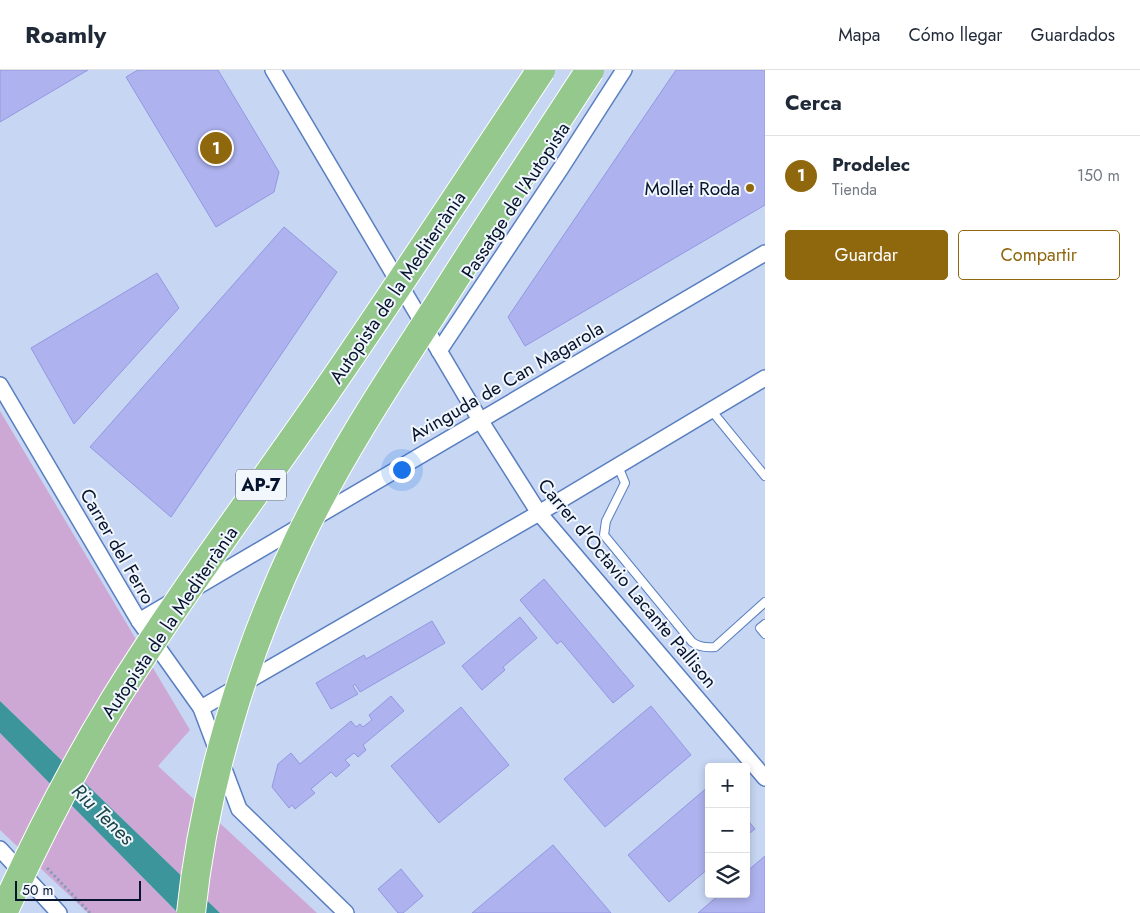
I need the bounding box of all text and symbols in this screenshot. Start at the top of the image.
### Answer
text: Roamly [25,17,106,52]
text: Mapa [838,22,880,48]
text: Cómo llegar [908,22,1003,48]
text: Guardados [1031,22,1115,48]
text: Cerca [785,88,842,118]
street label: Passatge de l'Autopista [455,117,576,284]
pin: 1 [200,129,232,167]
text: Prodelec [832,151,910,178]
text: 1 [797,164,805,187]
text: 150 m [1077,164,1120,187]
place label: Mollet Roda [644,175,740,202]
text: Tienda [832,178,877,201]
marker: Mollet Roda [744,182,756,194]
street label: Autopista de la Mediterrània [323,186,472,389]
button: Guardar [785,230,948,280]
button: Compartir [958,230,1120,280]
street label: Avinguda de Can Magarola [404,315,608,448]
your location [389,457,415,483]
road number: AP-7 [236,470,286,500]
street label: Carrer d'Octavio Lacante Pallison [532,473,724,694]
street label: Carrer del Ferro [74,483,162,609]
street label: Autopista de la Mediterrània [95,521,244,724]
map controls [705,763,750,898]
button: + [705,763,750,808]
water label: Riu Tenes [65,777,141,852]
button: − [705,808,750,853]
button: layers [705,853,750,898]
scale bar [15,878,141,901]
text: 50 m [22,880,53,900]

